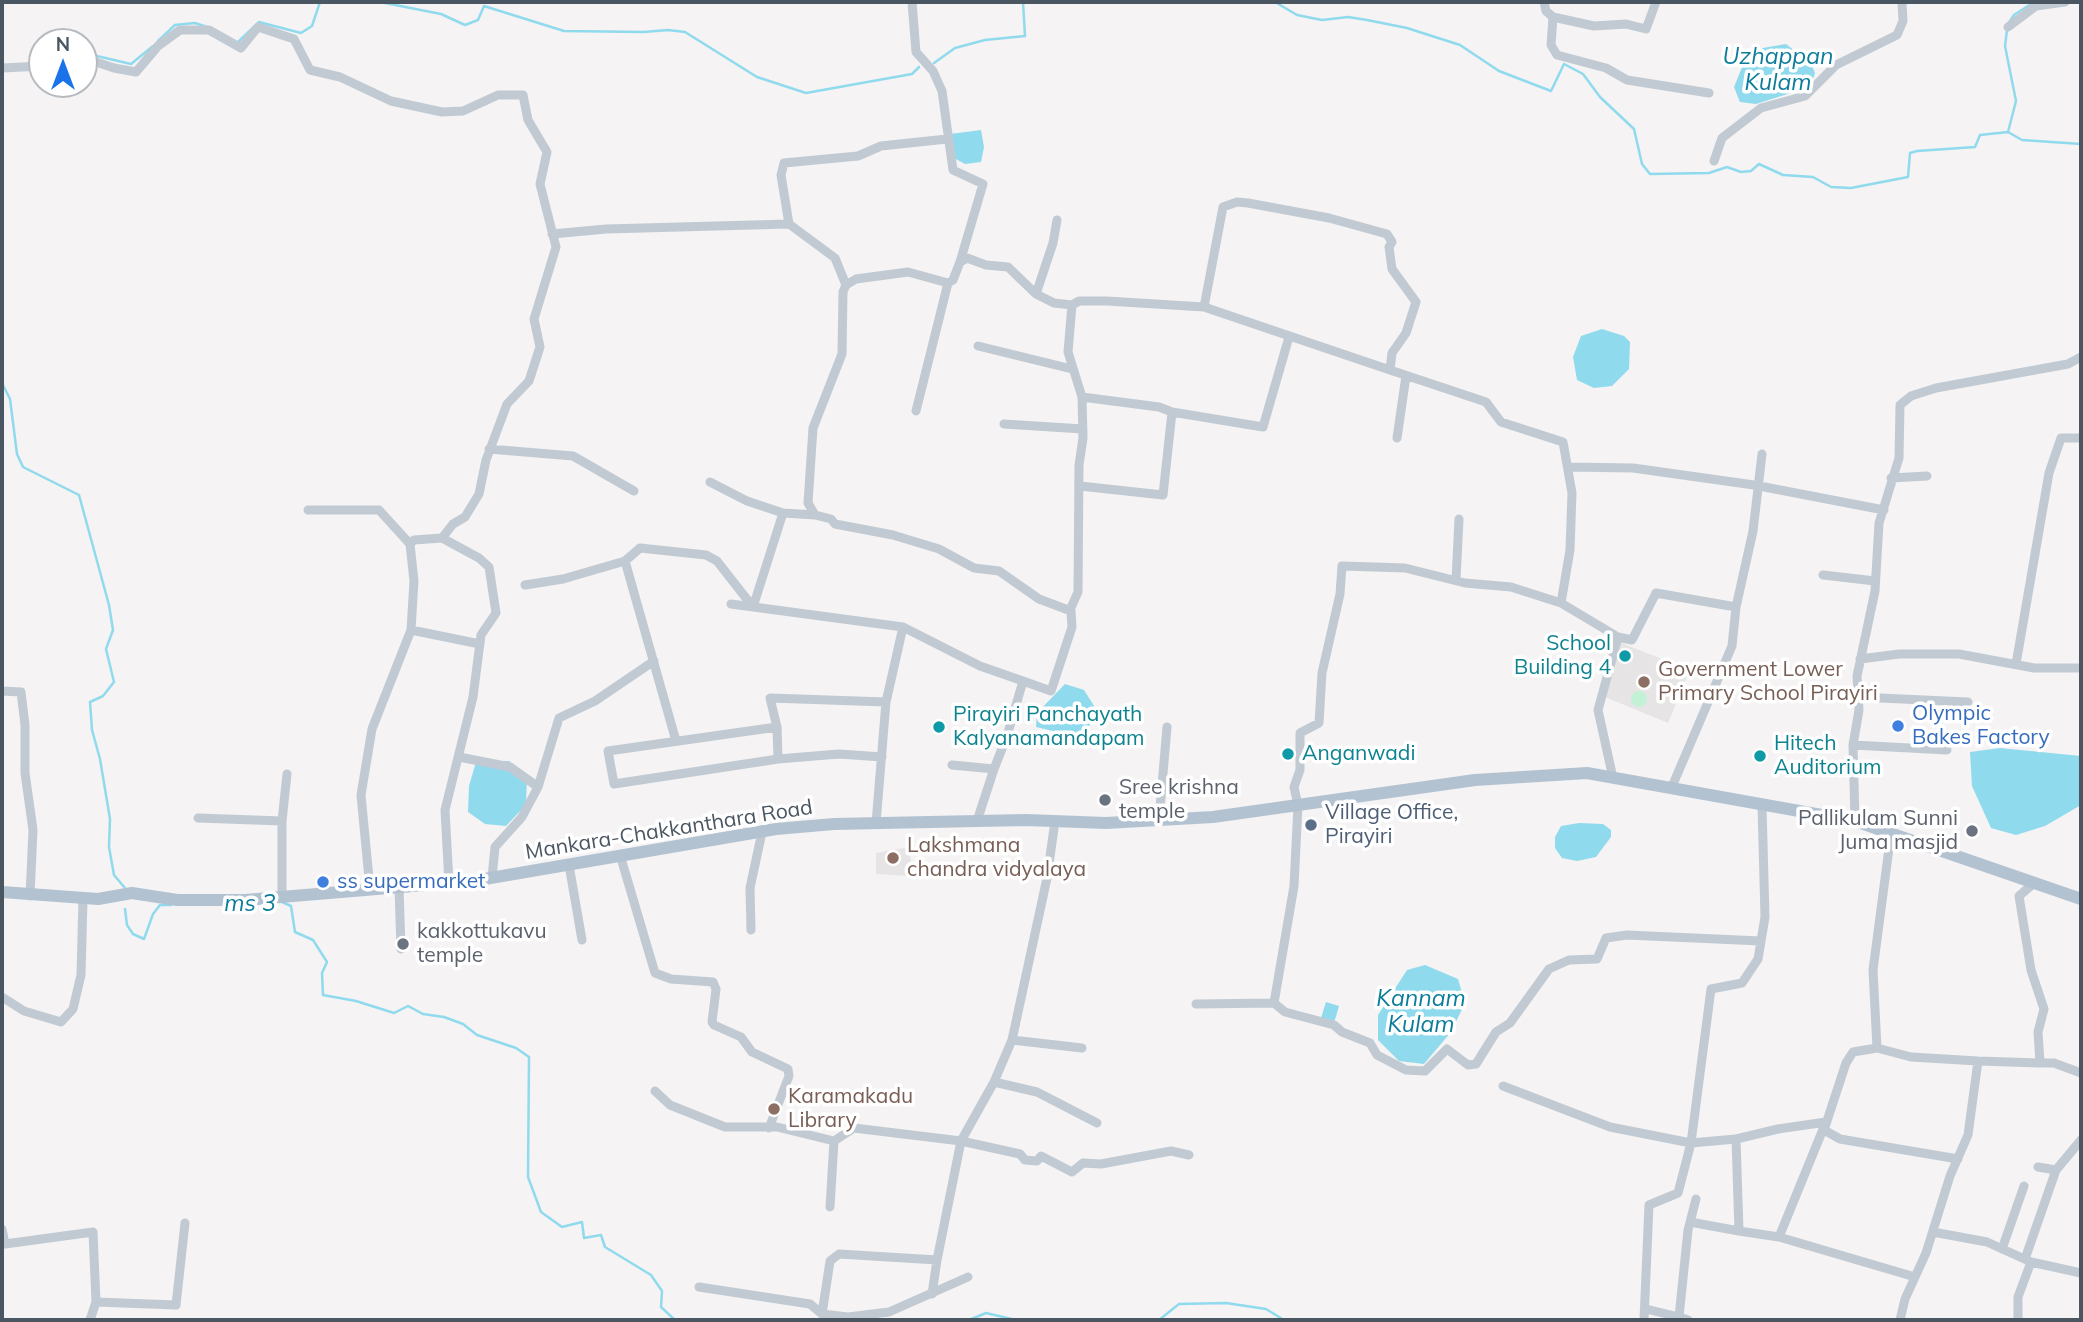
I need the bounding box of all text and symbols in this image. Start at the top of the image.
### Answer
north arrow [28,28,98,98]
text: N [56,32,70,56]
water label: Uzhappan Kulam [1723,43,1833,97]
place label: School Building 4 [1514,631,1611,681]
marker: School Building 4 [1617,648,1633,664]
place label: Government Lower Primary School Pirayiri [1658,657,1878,707]
marker: Government Lower Primary School Pirayiri [1636,674,1652,690]
place label: Olympic Bakes Factory [1912,701,2050,751]
place label: Pirayiri Panchayath Kalyanamandapam [953,702,1145,752]
marker: Olympic Bakes Factory [1890,718,1906,734]
marker: Pirayiri Panchayath Kalyanamandapam [931,719,947,735]
place label: Hitech Auditorium [1774,731,1882,781]
place label: Anganwadi [1302,741,1415,767]
marker: Anganwadi [1280,746,1296,762]
marker: Hitech Auditorium [1752,748,1768,764]
place label: Sree krishna temple [1119,775,1239,825]
marker: Sree krishna temple [1097,792,1113,808]
street label: Mankara-Chakkanthara Road [524,795,814,865]
place label: Village Office, Pirayiri [1325,800,1458,850]
place label: Pallikulam Sunni Juma masjid [1798,806,1958,856]
marker: Village Office, Pirayiri [1303,817,1319,833]
marker: Pallikulam Sunni Juma masjid [1964,823,1980,839]
place label: Lakshmana chandra vidyalaya [907,833,1086,883]
marker: Lakshmana chandra vidyalaya [885,850,901,866]
place label: ss supermarket [337,869,485,895]
marker: ss supermarket [315,874,331,890]
water label: ms 3 [224,890,276,918]
place label: kakkottukavu temple [417,919,547,969]
marker: kakkottukavu temple [395,936,411,952]
water label: Kannam Kulam [1376,985,1466,1039]
place label: Karamakadu Library [788,1084,913,1134]
marker: Karamakadu Library [766,1101,782,1117]

